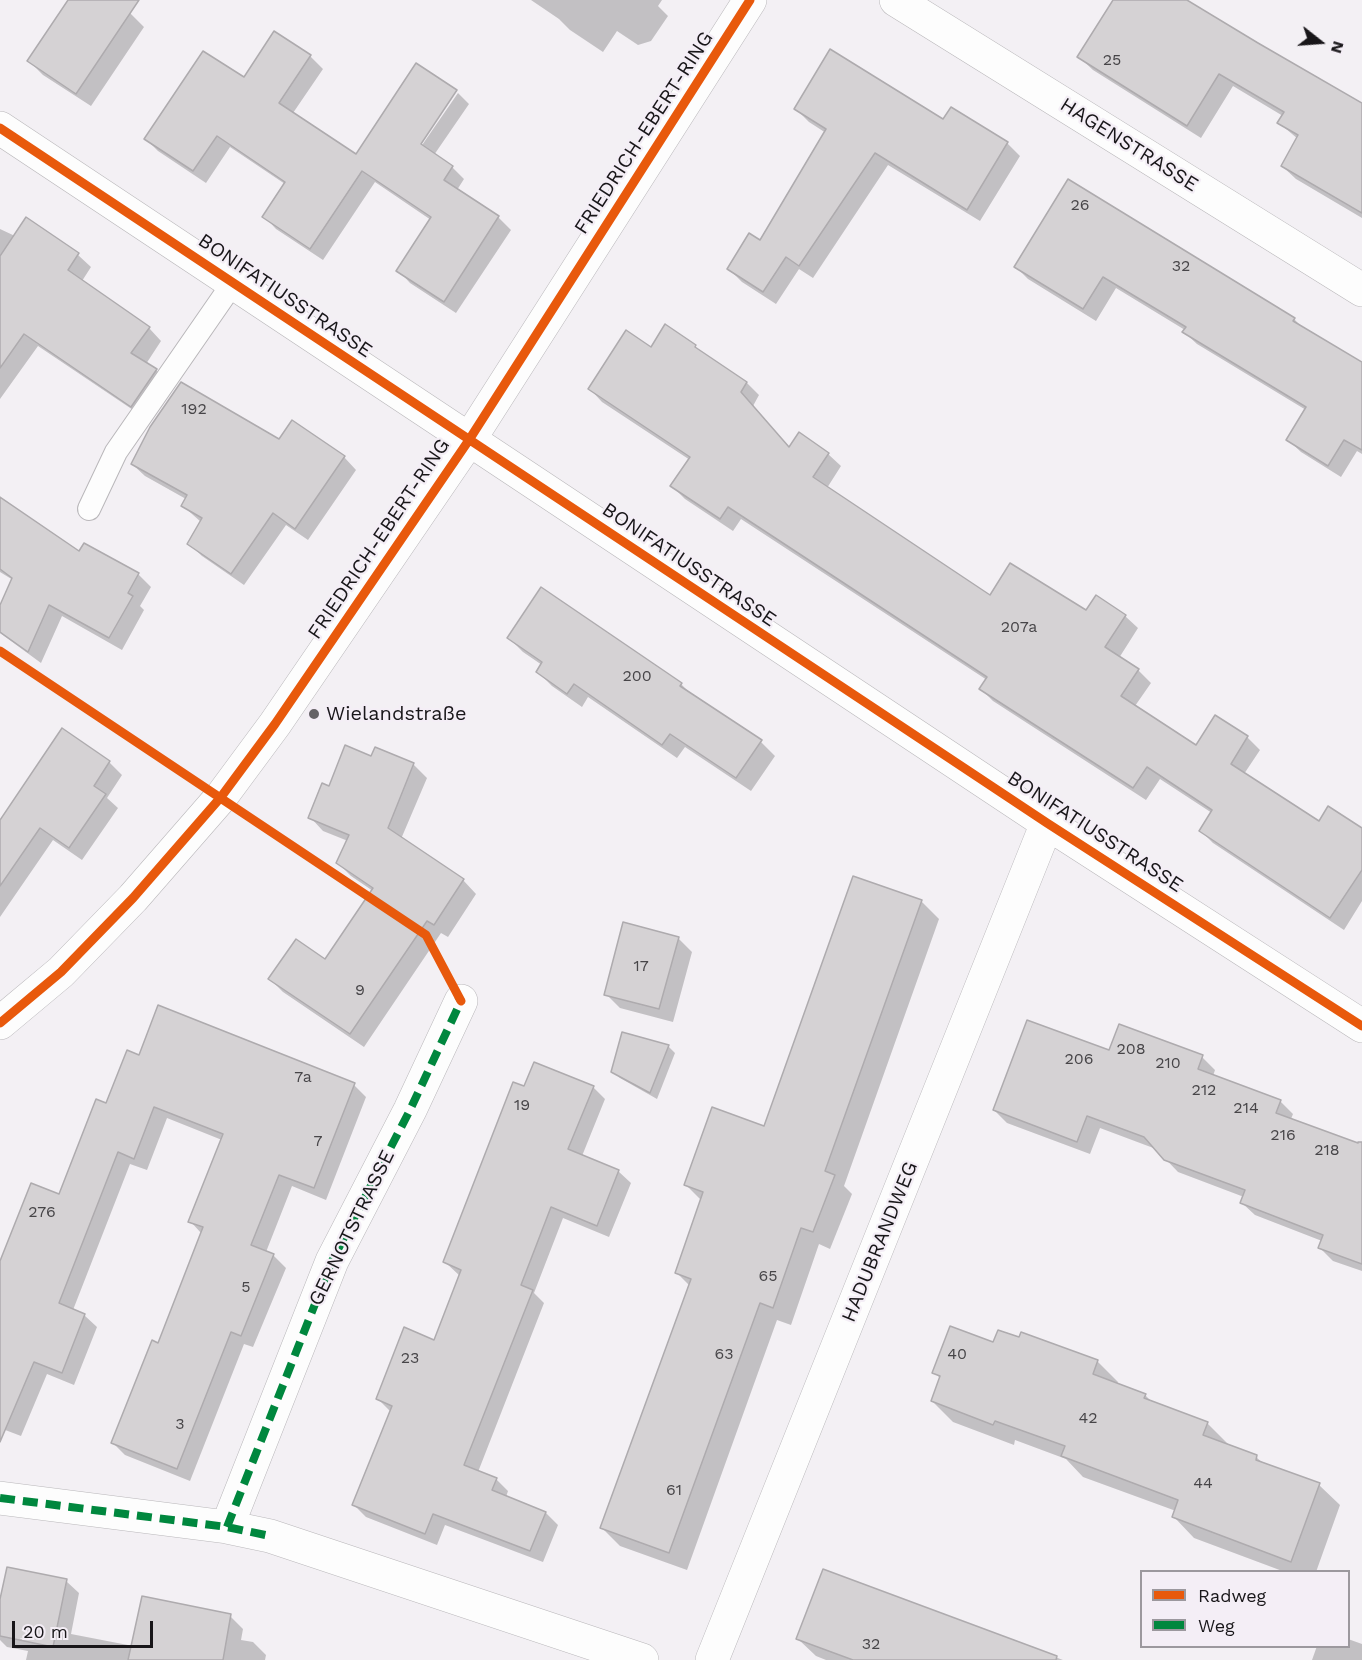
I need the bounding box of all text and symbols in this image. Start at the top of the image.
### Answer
north arrow [1290,12,1350,72]
street label: FRIEDRICH-EBERT-RING [569,27,719,239]
text: N [1327,39,1349,56]
house number: 25 [1103,50,1121,70]
street label: HAGENSTRASSE [1055,93,1203,197]
house number: 26 [1070,195,1090,215]
street label: BONIFATIUSSTRASSE [193,229,377,363]
house number: 32 [1172,256,1190,276]
house number: 192 [181,399,207,419]
street label: FRIEDRICH-EBERT-RING [303,434,455,644]
street label: BONIFATIUSSTRASSE [597,498,781,632]
house number: 207a [1001,617,1037,637]
house number: 200 [622,666,652,686]
place label: Wielandstraße [326,702,466,726]
marker: Wielandstraße [307,707,321,721]
street label: BONIFATIUSSTRASSE [1003,766,1187,898]
house number: 17 [633,956,649,976]
house number: 9 [355,980,365,1000]
house number: 208 [1116,1039,1146,1059]
house number: 206 [1064,1049,1094,1069]
house number: 210 [1155,1053,1181,1073]
house number: 7a [294,1067,312,1087]
house number: 212 [1192,1080,1216,1100]
house number: 19 [514,1095,530,1115]
house number: 214 [1233,1098,1259,1118]
house number: 216 [1270,1125,1296,1145]
house number: 7 [314,1131,322,1151]
house number: 218 [1314,1140,1340,1160]
street label: GERNOTSTRASSE [304,1146,400,1310]
street label: HADUBRANDWEG [837,1158,923,1326]
house number: 276 [28,1202,56,1222]
house number: 65 [758,1266,778,1286]
house number: 5 [241,1277,251,1297]
house number: 63 [714,1344,734,1364]
house number: 40 [947,1344,967,1364]
house number: 23 [401,1348,419,1368]
house number: 42 [1078,1408,1098,1428]
house number: 3 [175,1414,185,1434]
house number: 44 [1193,1473,1213,1493]
house number: 61 [666,1480,682,1500]
legend [1140,1570,1350,1648]
text: Radweg [1198,1585,1266,1606]
scale bar [15,1609,156,1647]
text: Weg [1198,1615,1235,1636]
text: 20 m [23,1621,68,1642]
house number: 32 [862,1634,880,1654]

